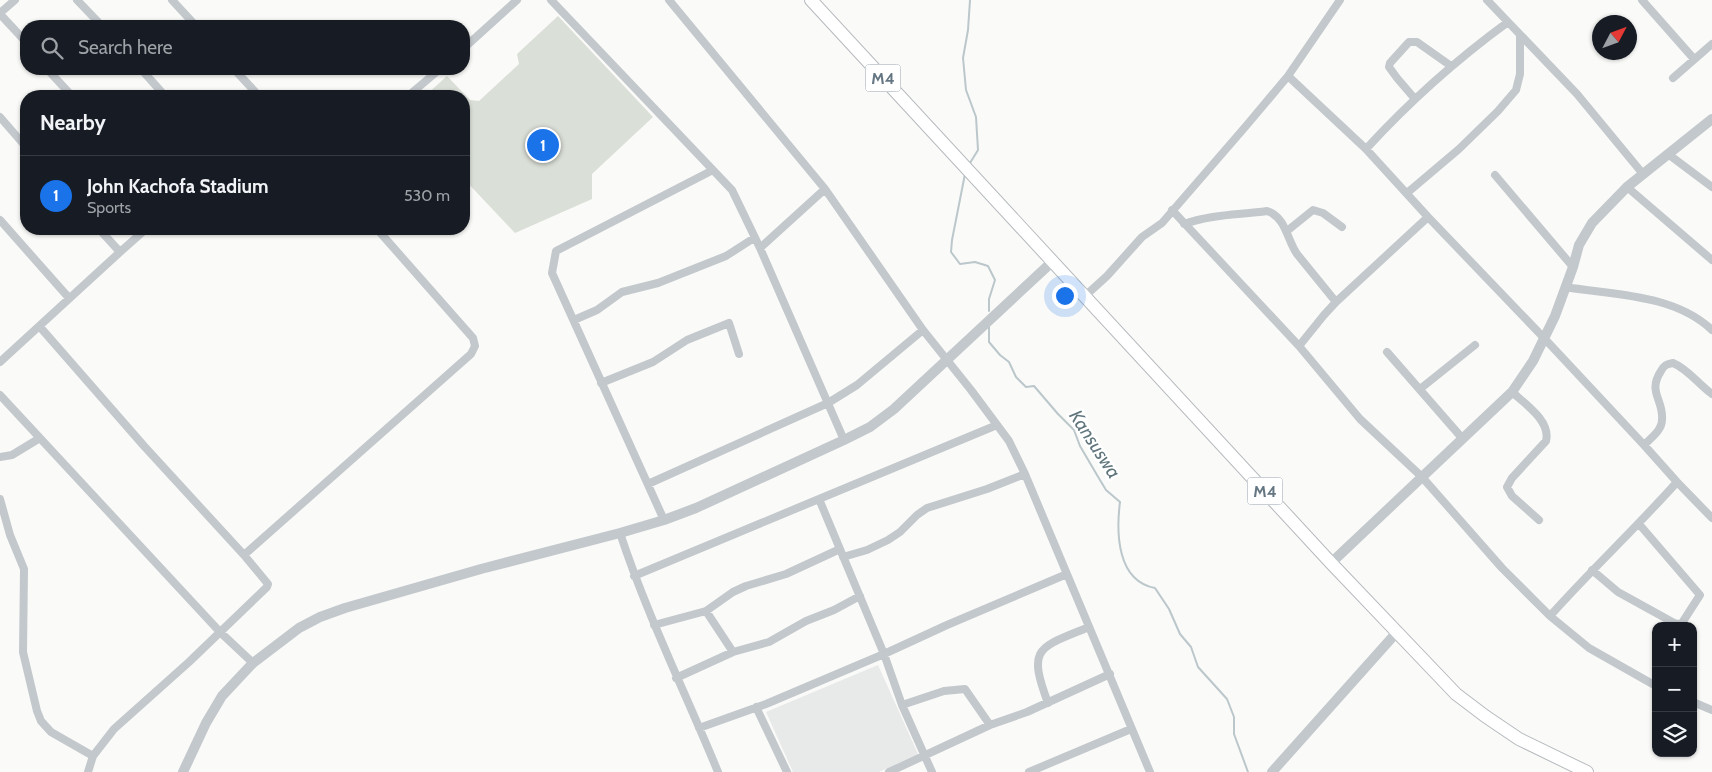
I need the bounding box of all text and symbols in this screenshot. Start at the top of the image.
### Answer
north arrow [1592,15,1637,60]
search box [20,20,470,75]
icon: search [38,34,66,62]
text: Search here [78,36,172,59]
road number: M4 [866,64,900,92]
text: Nearby [40,110,106,135]
pin: 1 [527,126,559,164]
text: John Kachofa Stadium [87,175,269,198]
text: 1 [53,186,59,205]
text: 530 m [404,186,450,205]
text: Sports [87,198,131,217]
your location [1052,283,1078,309]
water label: Kansuswa [1064,405,1126,483]
road number: M4 [1248,478,1282,504]
map controls [1652,622,1697,757]
button: + [1652,622,1697,667]
button: − [1652,667,1697,712]
button: layers [1652,712,1697,757]

